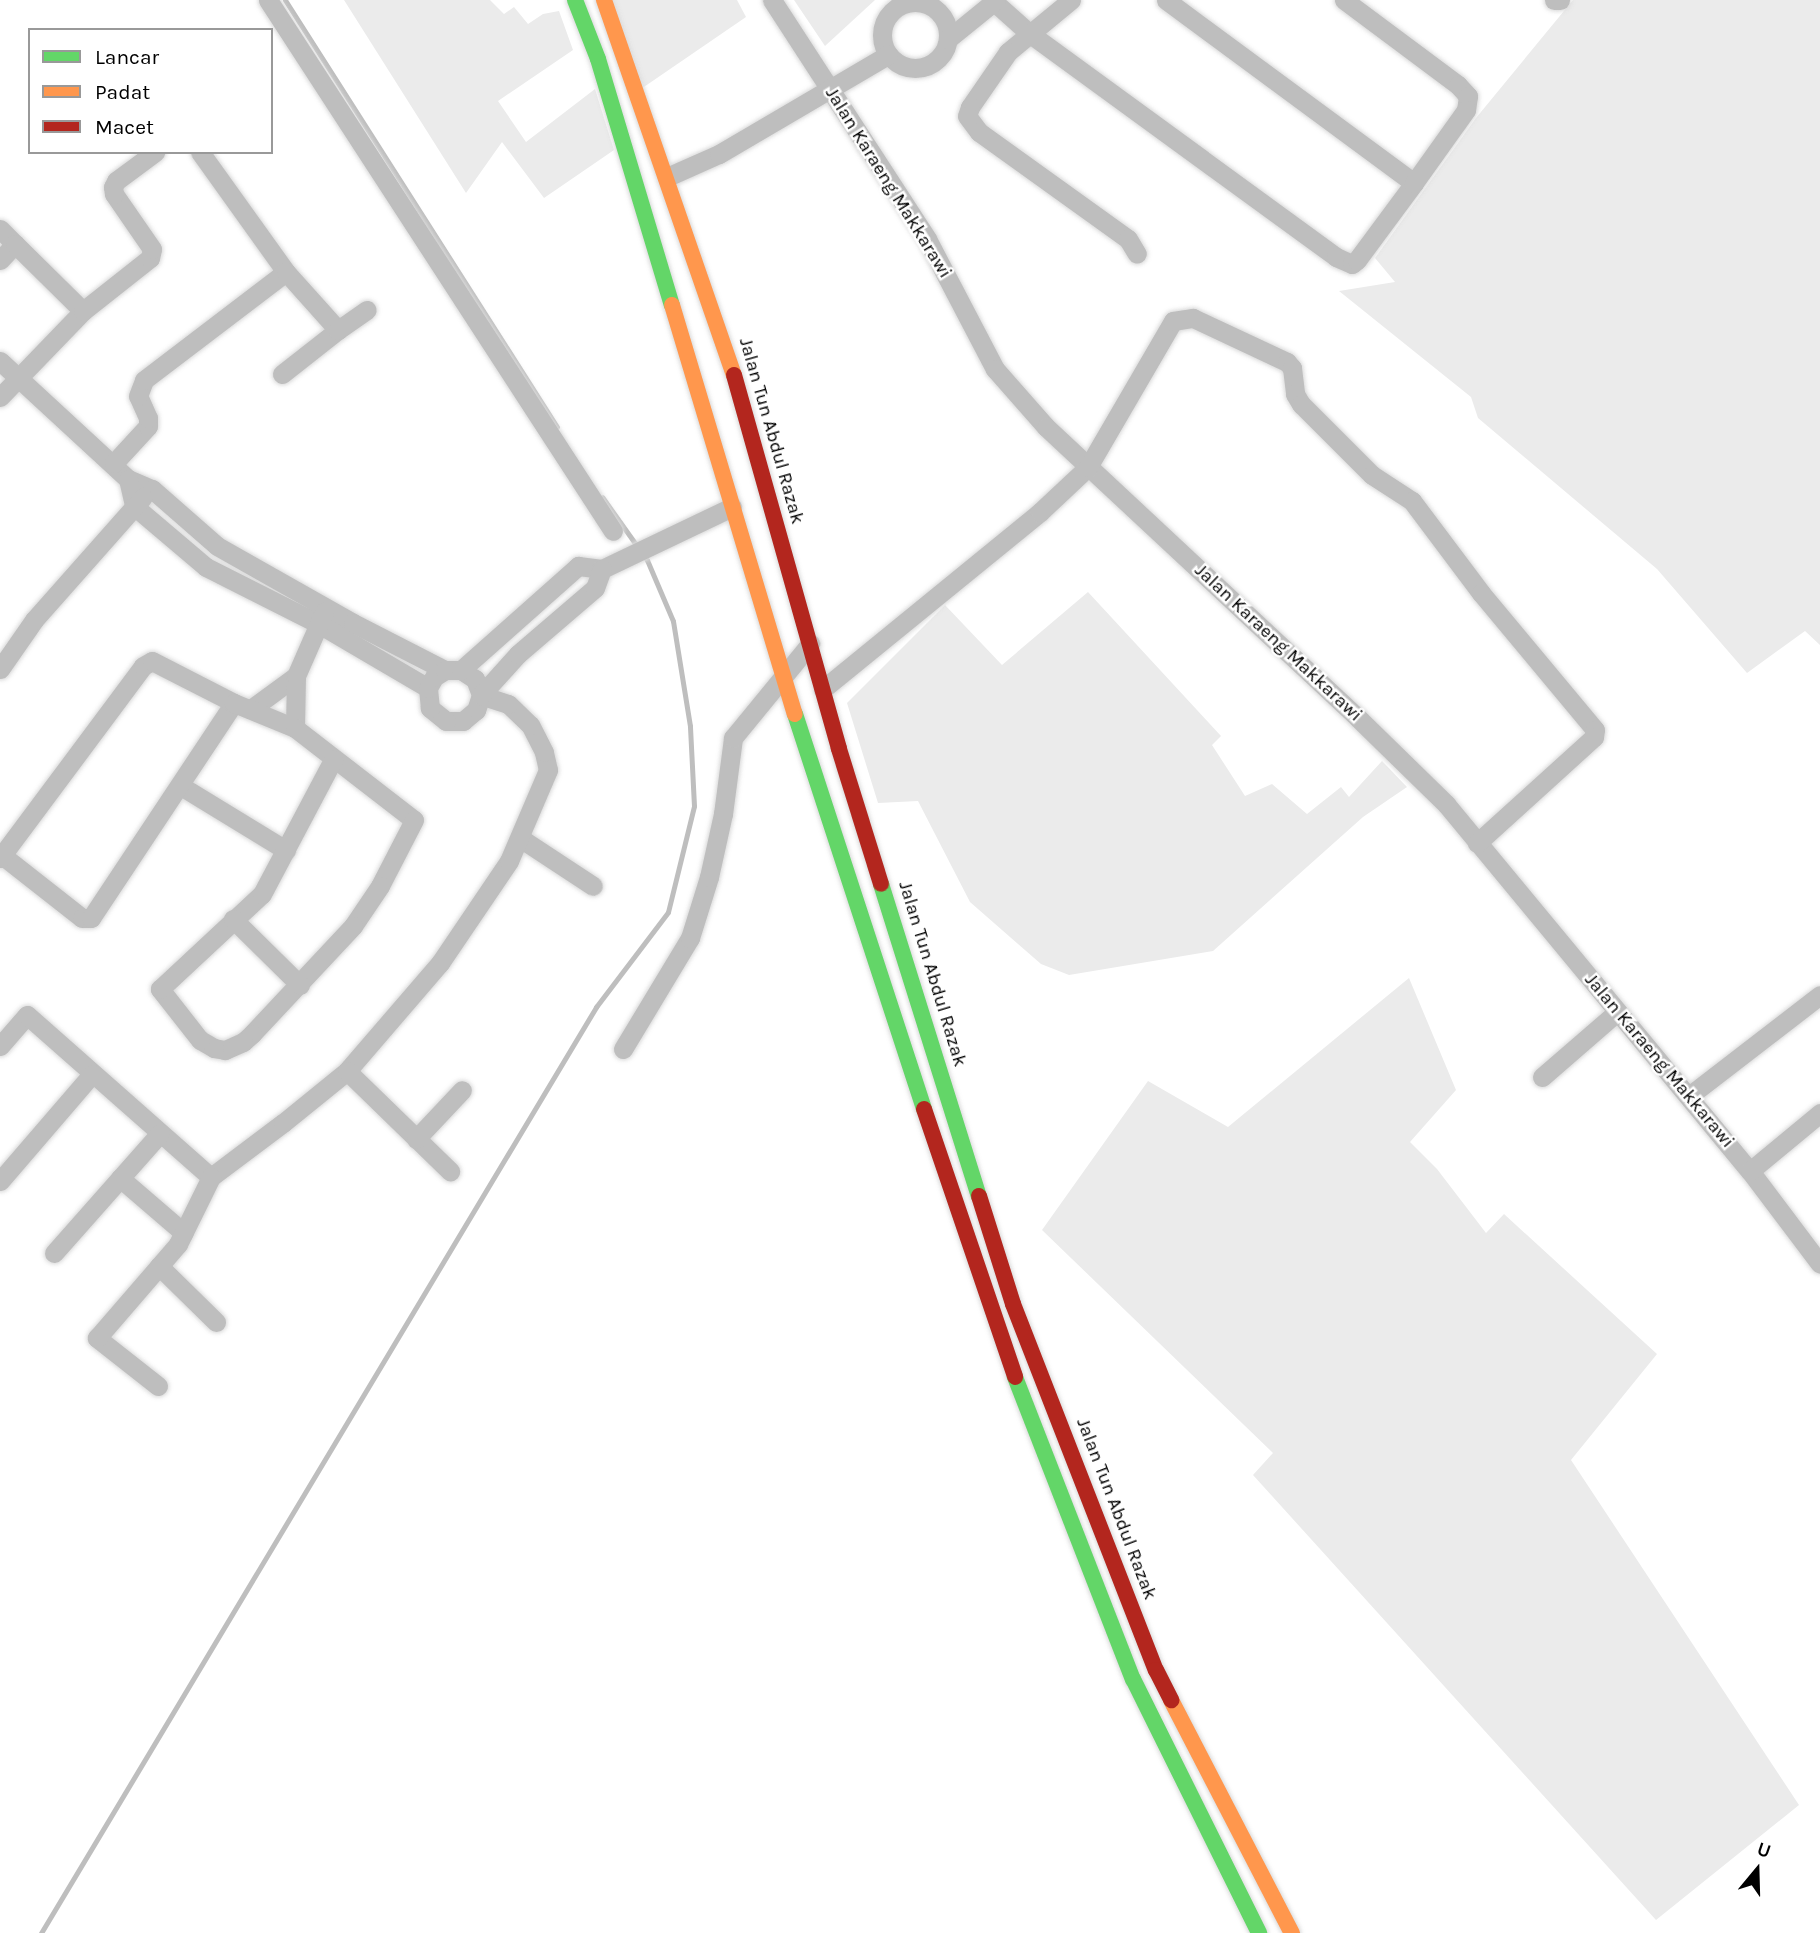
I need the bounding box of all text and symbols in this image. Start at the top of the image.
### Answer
legend [28,28,273,154]
text: Lancar [95,45,159,69]
text: Padat [95,80,150,104]
street label: Jalan Karaeng Makkarawi [820,83,956,283]
text: Macet [95,115,154,139]
street label: Jalan Tun Abdul Razak [733,335,809,527]
street label: Jalan Karaeng Makkarawi [1189,559,1367,727]
street label: Jalan Tun Abdul Razak [893,879,971,1069]
street label: Jalan Karaeng Makkarawi [1579,969,1739,1153]
street label: Jalan Tun Abdul Razak [1071,1415,1161,1603]
north arrow [1722,1835,1792,1905]
text: U [1754,1838,1774,1863]

